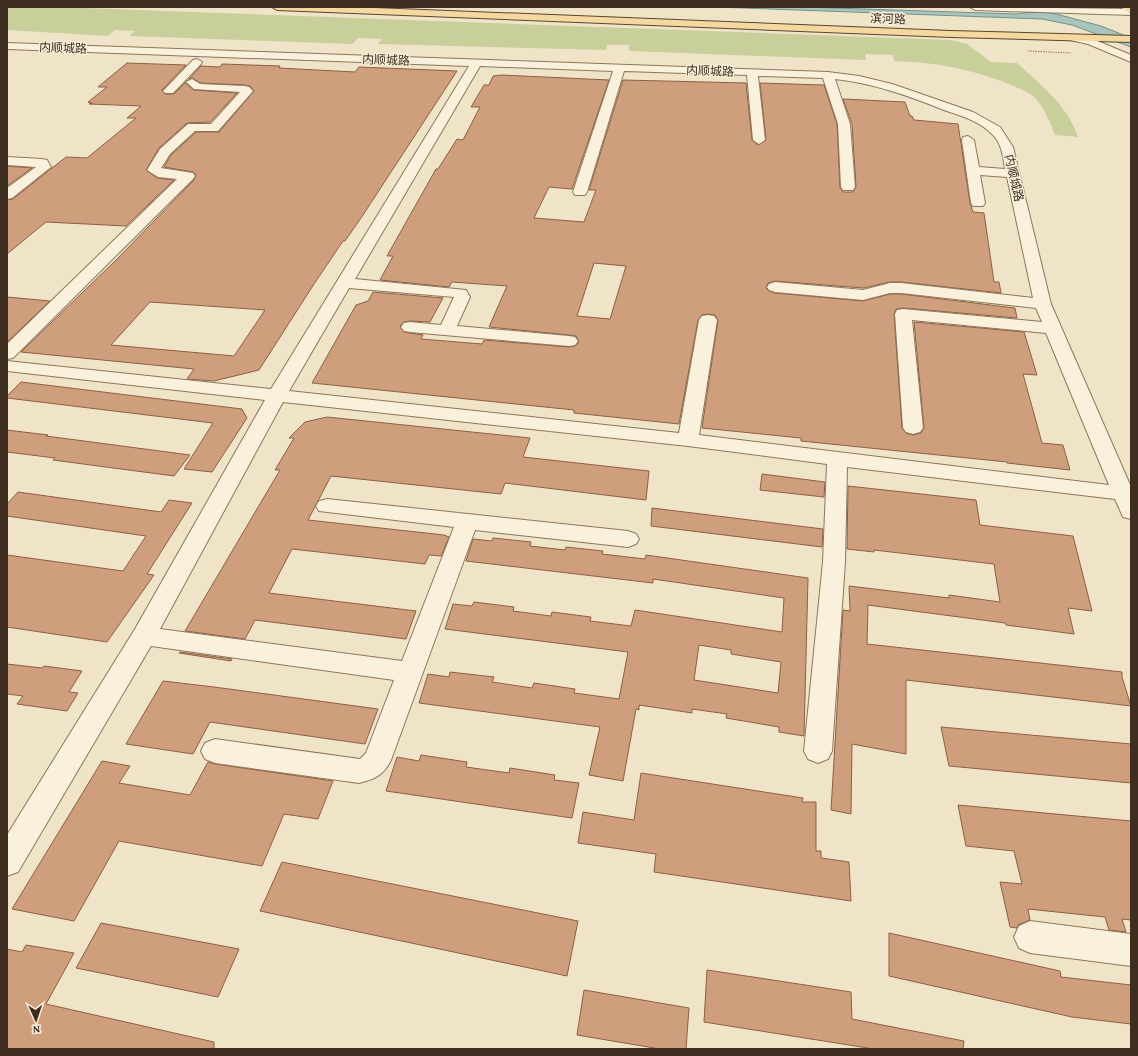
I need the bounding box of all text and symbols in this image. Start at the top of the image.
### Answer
street label: 滨河路 [870,11,906,27]
street label: 内顺城路 [39,40,87,56]
street label: 内顺城路 [362,52,410,68]
street label: 内顺城路 [686,63,734,79]
street label: 内顺城路 [1002,153,1026,203]
north arrow [16,1000,56,1040]
text: N [32,1024,41,1036]

